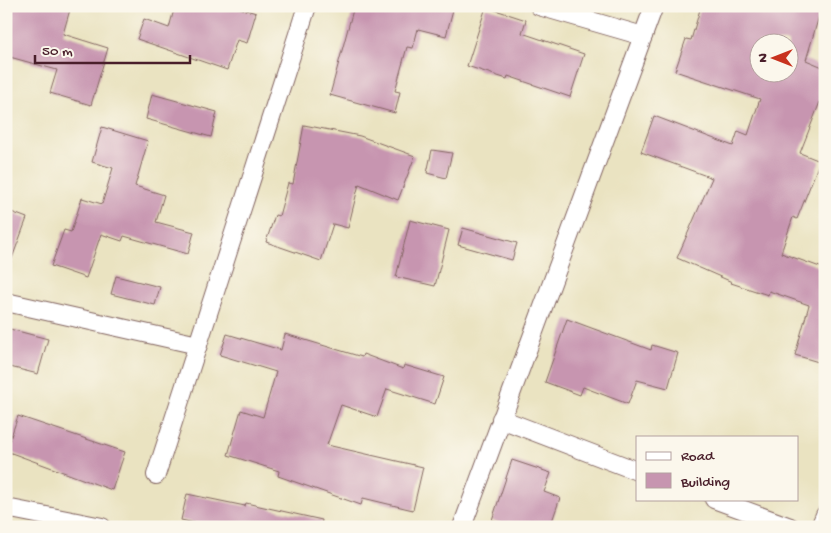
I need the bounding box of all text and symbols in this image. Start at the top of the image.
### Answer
scale bar [35,32,190,64]
north arrow [748,32,798,82]
text: 50 m [42,43,73,61]
text: N [755,53,772,63]
legend [636,436,798,500]
text: Road [681,448,715,466]
text: Building [680,474,730,492]

